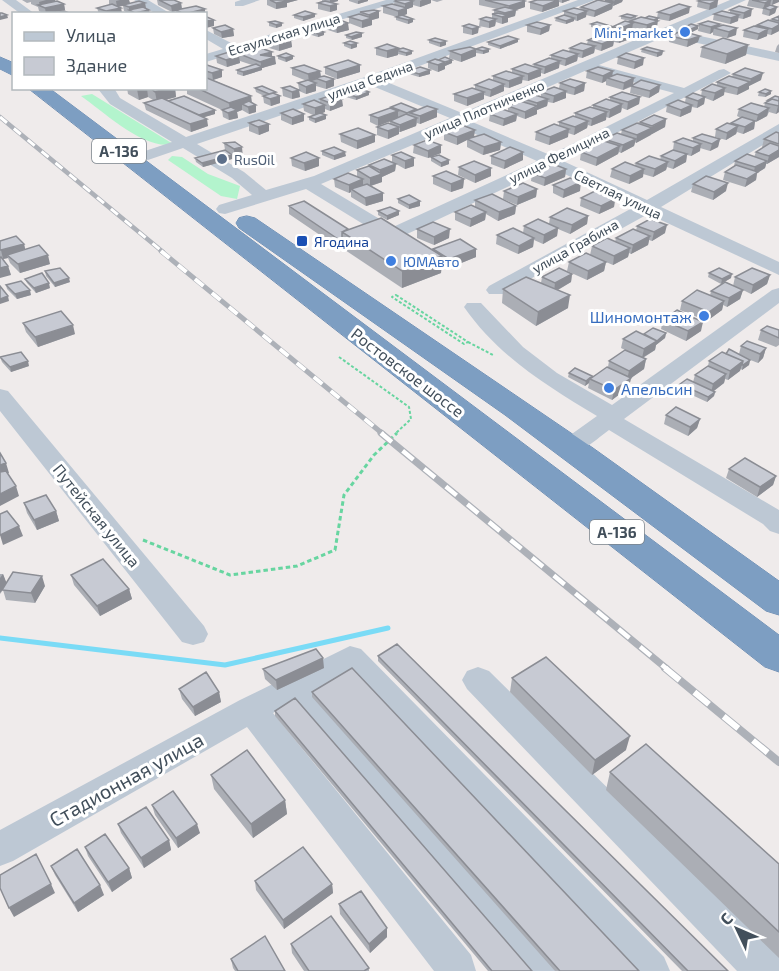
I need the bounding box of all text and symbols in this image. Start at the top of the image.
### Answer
street label: Есаульская улица [226,9,342,59]
legend [12,12,207,90]
text: Улица [66,24,116,46]
place label: Mini-market [594,24,673,41]
marker: Mini-market [678,25,692,39]
text: Здание [66,54,127,76]
street label: улица Седина [325,57,415,103]
street label: улица Плотниченко [421,76,547,142]
street label: улица Фелицина [506,123,612,187]
road number: А-136 [92,139,146,163]
place label: RusOil [234,151,276,168]
marker: RusOil [215,152,229,166]
street label: Светлая улица [571,165,665,223]
street label: улица Грабина [529,215,621,277]
place label: Ягодина [314,233,369,250]
marker: Ягодина [295,234,309,248]
place label: ЮМАвто [403,253,459,270]
marker: ЮМАвто [384,254,398,268]
place label: Шиномонтаж [590,307,692,326]
marker: Шиномонтаж [697,309,711,323]
street label: Ростовское шоссе [348,324,468,420]
place label: Апельсин [621,379,693,398]
marker: Апельсин [602,381,616,395]
street label: Путейская улица [49,460,144,571]
road number: А-136 [590,520,644,544]
street label: Стадионная улица [45,727,208,832]
north arrow [707,899,767,959]
text: С [716,908,736,928]

